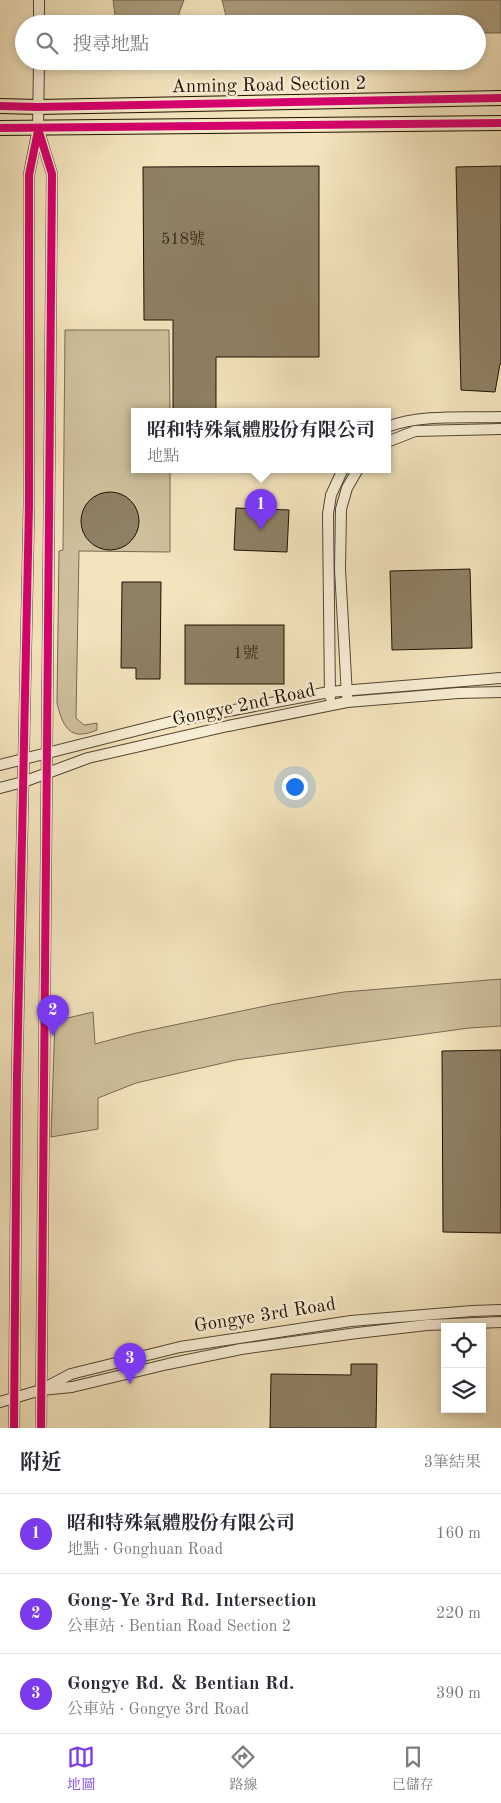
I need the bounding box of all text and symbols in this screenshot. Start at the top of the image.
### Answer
search box [15,15,486,70]
icon: search [33,29,61,57]
text: 搜尋地點 [73,36,149,55]
street label: Anming Road Section 2 [171,75,367,97]
house number: 518號 [161,230,205,248]
popup [131,408,391,473]
text: 昭和特殊氣體股份有限公司 [147,422,375,441]
text: 地點 [147,449,179,465]
pin: 1 [245,489,277,530]
house number: 1號 [233,644,259,662]
street label: Gongye 2nd Road [171,682,317,730]
your location [282,774,308,800]
pin: 2 [37,995,69,1036]
street label: Gongye 3rd Road [193,1295,337,1337]
map controls [441,1323,486,1413]
button: locate [441,1323,486,1368]
pin: 3 [114,1343,146,1384]
button: layers [441,1368,486,1413]
text: 附近 [20,1453,62,1474]
text: 3筆結果 [424,1455,481,1471]
text: 昭和特殊氣體股份有限公司 [67,1515,295,1534]
text: 1 [31,1526,41,1542]
text: 160 m [436,1526,481,1542]
text: 地點 · Gonghuan Road [67,1542,223,1558]
text: Gong-Ye 3rd Rd. Intersection [67,1592,317,1611]
text: 2 [31,1606,41,1622]
text: 220 m [436,1606,481,1622]
text: 公車站 · Bentian Road Section 2 [67,1619,291,1635]
text: Gongye Rd. ＆ Bentian Rd. [67,1675,294,1694]
text: 3 [31,1686,41,1702]
text: 390 m [436,1686,481,1702]
text: 公車站 · Gongye 3rd Road [67,1702,249,1718]
tab: 地圖 [67,1743,95,1794]
tab: 路線 [229,1743,257,1794]
tab: 已儲存 [392,1743,434,1794]

